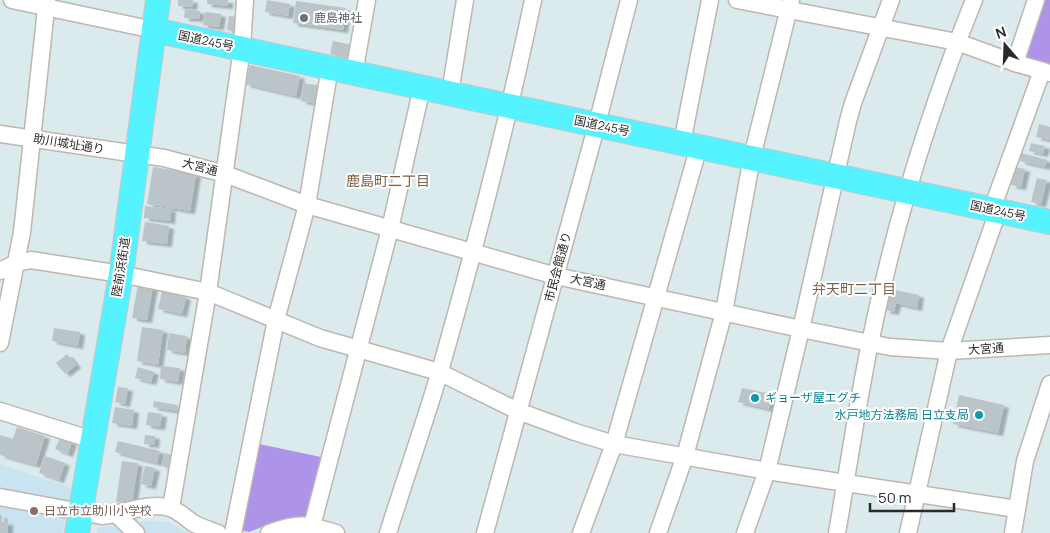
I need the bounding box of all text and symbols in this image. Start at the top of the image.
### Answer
place label: 鹿島神社 [314,9,362,26]
marker: 鹿島神社 [298,12,310,24]
north arrow [980,20,1030,70]
text: N [993,22,1008,43]
street label: 国道245号 [177,26,236,55]
street label: 国道245号 [573,111,632,140]
street label: 助川城址通り [32,129,106,158]
street label: 大宮通 [181,154,220,179]
district label: 鹿島町二丁目 [346,171,430,190]
street label: 国道245号 [969,196,1028,225]
street label: 市民会館通り [540,230,575,304]
street label: 陸前浜街道 [107,236,134,298]
street label: 大宮通 [569,269,607,294]
district label: 弁天町二丁目 [812,279,896,298]
street label: 大宮通 [967,339,1005,358]
place label: ギョーザ屋エグチ [765,389,861,406]
marker: ギョーザ屋エグチ [749,392,761,404]
place label: 水戸地方法務局 日立支局 [835,406,969,423]
marker: 水戸地方法務局 日立支局 [973,409,985,421]
scale bar [870,480,954,512]
text: 50 m [878,487,912,508]
place label: 日立市立助川小学校 [44,502,152,519]
marker: 日立市立助川小学校 [28,505,40,517]

